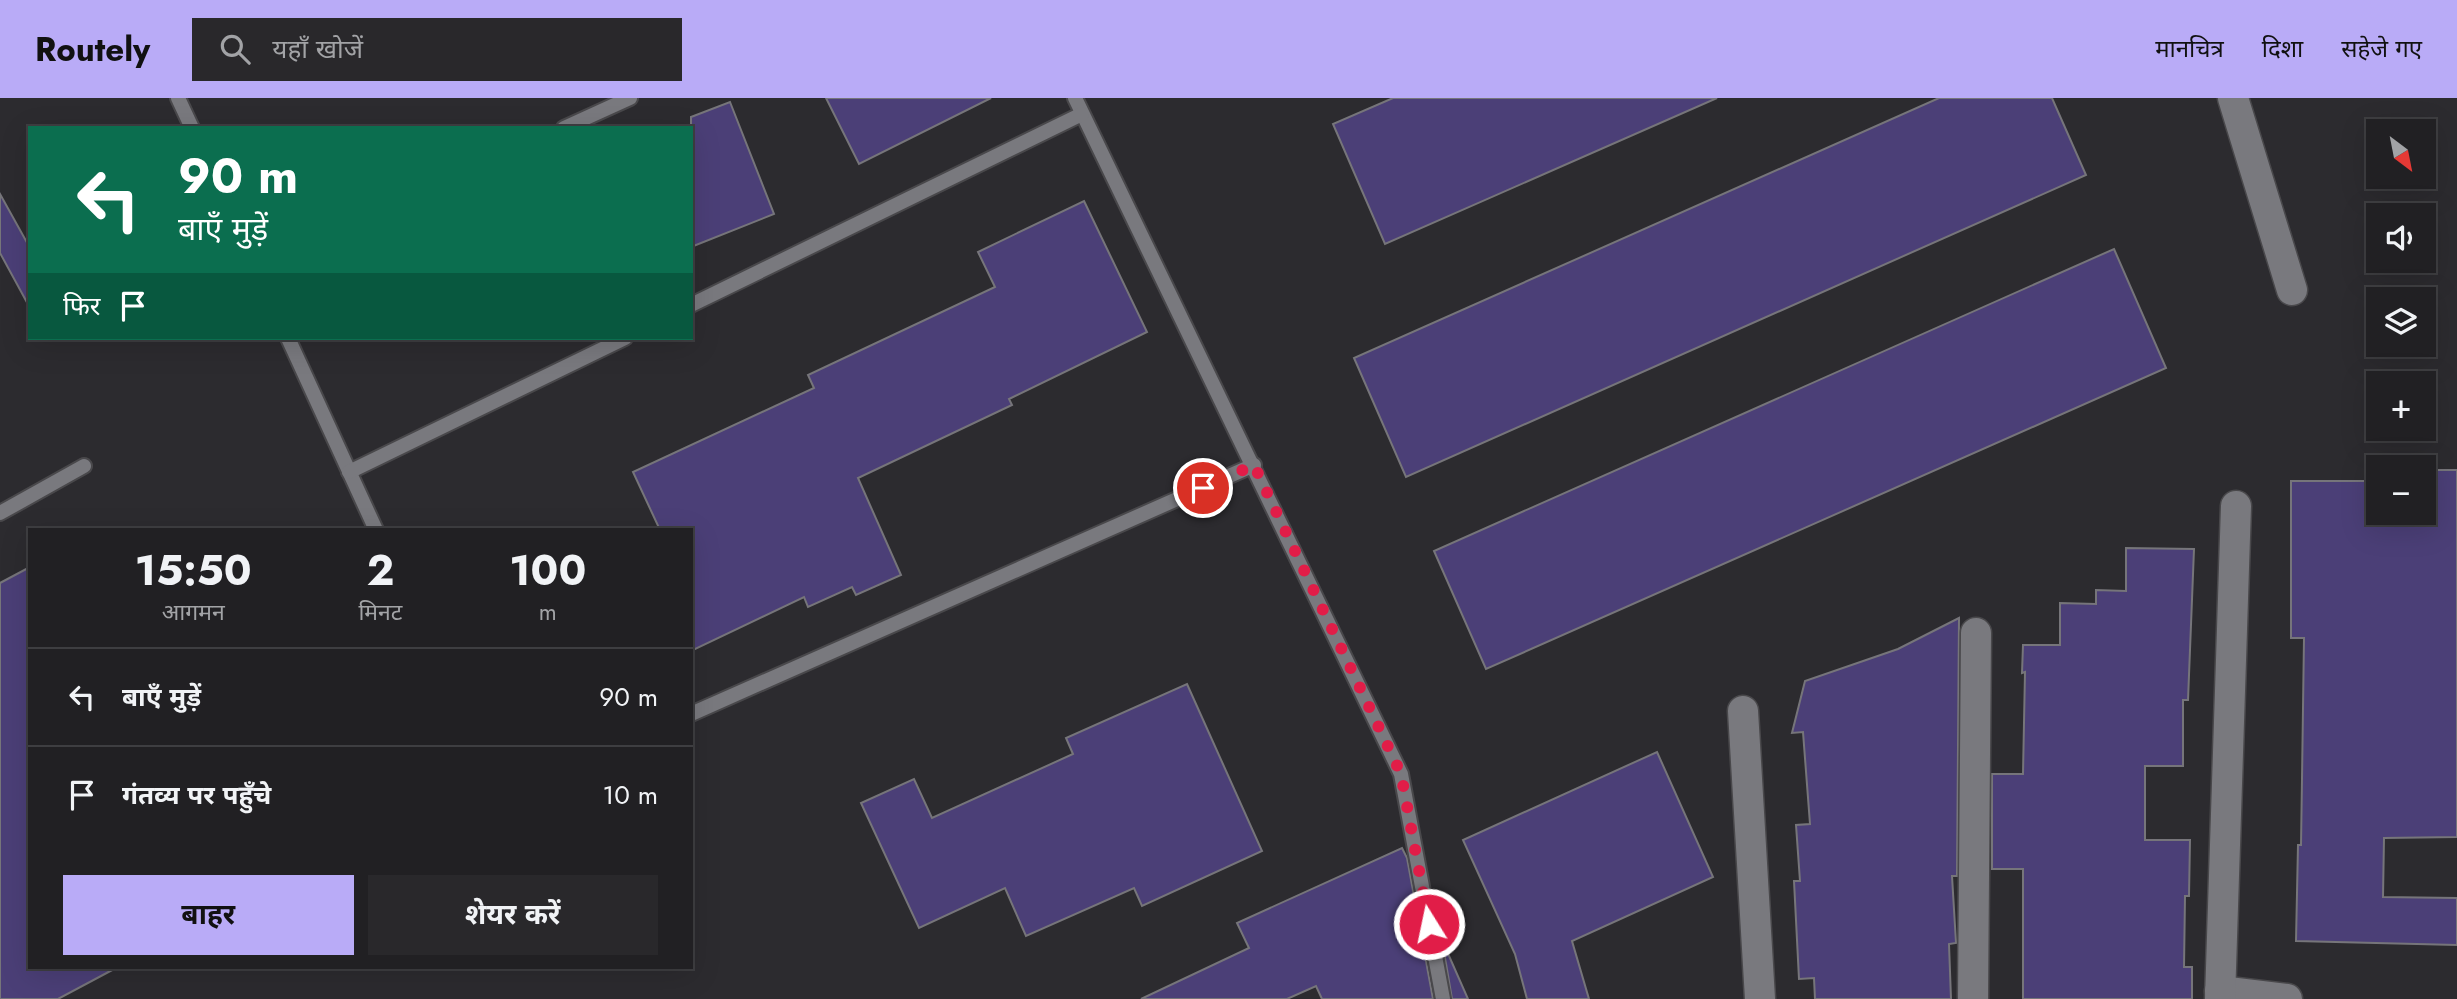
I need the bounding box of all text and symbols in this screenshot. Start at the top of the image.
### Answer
search box [192,18,682,81]
text: Routely [35,26,150,73]
icon: search [216,30,254,68]
text: यहाँ खोजें [272,30,363,68]
text: मानचित्र [2155,31,2224,66]
text: दिशा [2262,31,2303,66]
text: सहेजे गए [2341,31,2422,66]
north arrow [2366,119,2436,189]
map controls [2366,119,2436,525]
text: 90 m [178,141,298,211]
icon: left [63,154,154,245]
button: sound [2366,203,2436,273]
text: बाएँ मुड़ें [178,206,268,252]
text: फिर [63,287,100,325]
icon: arrive [114,287,152,325]
button: layers [2366,287,2436,357]
button: + [2366,371,2436,441]
button: − [2366,455,2436,525]
pin [1173,458,1233,518]
icon: arrive [1184,469,1222,507]
text: 15:50 [135,540,252,601]
text: 2 [367,540,394,601]
text: 100 [509,540,586,601]
text: आगमन [162,595,225,629]
text: मिनट [358,595,402,629]
text: m [539,595,557,629]
icon: left [63,678,101,716]
text: बाएँ मुड़ें [122,678,201,716]
text: 90 m [599,678,658,716]
icon: arrive [63,776,101,814]
text: गंतव्य पर पहुँचे [122,776,271,814]
text: 10 m [603,776,658,814]
button: बाहर [63,875,354,955]
button: शेयर करें [368,875,658,955]
position arrow [1392,887,1466,961]

